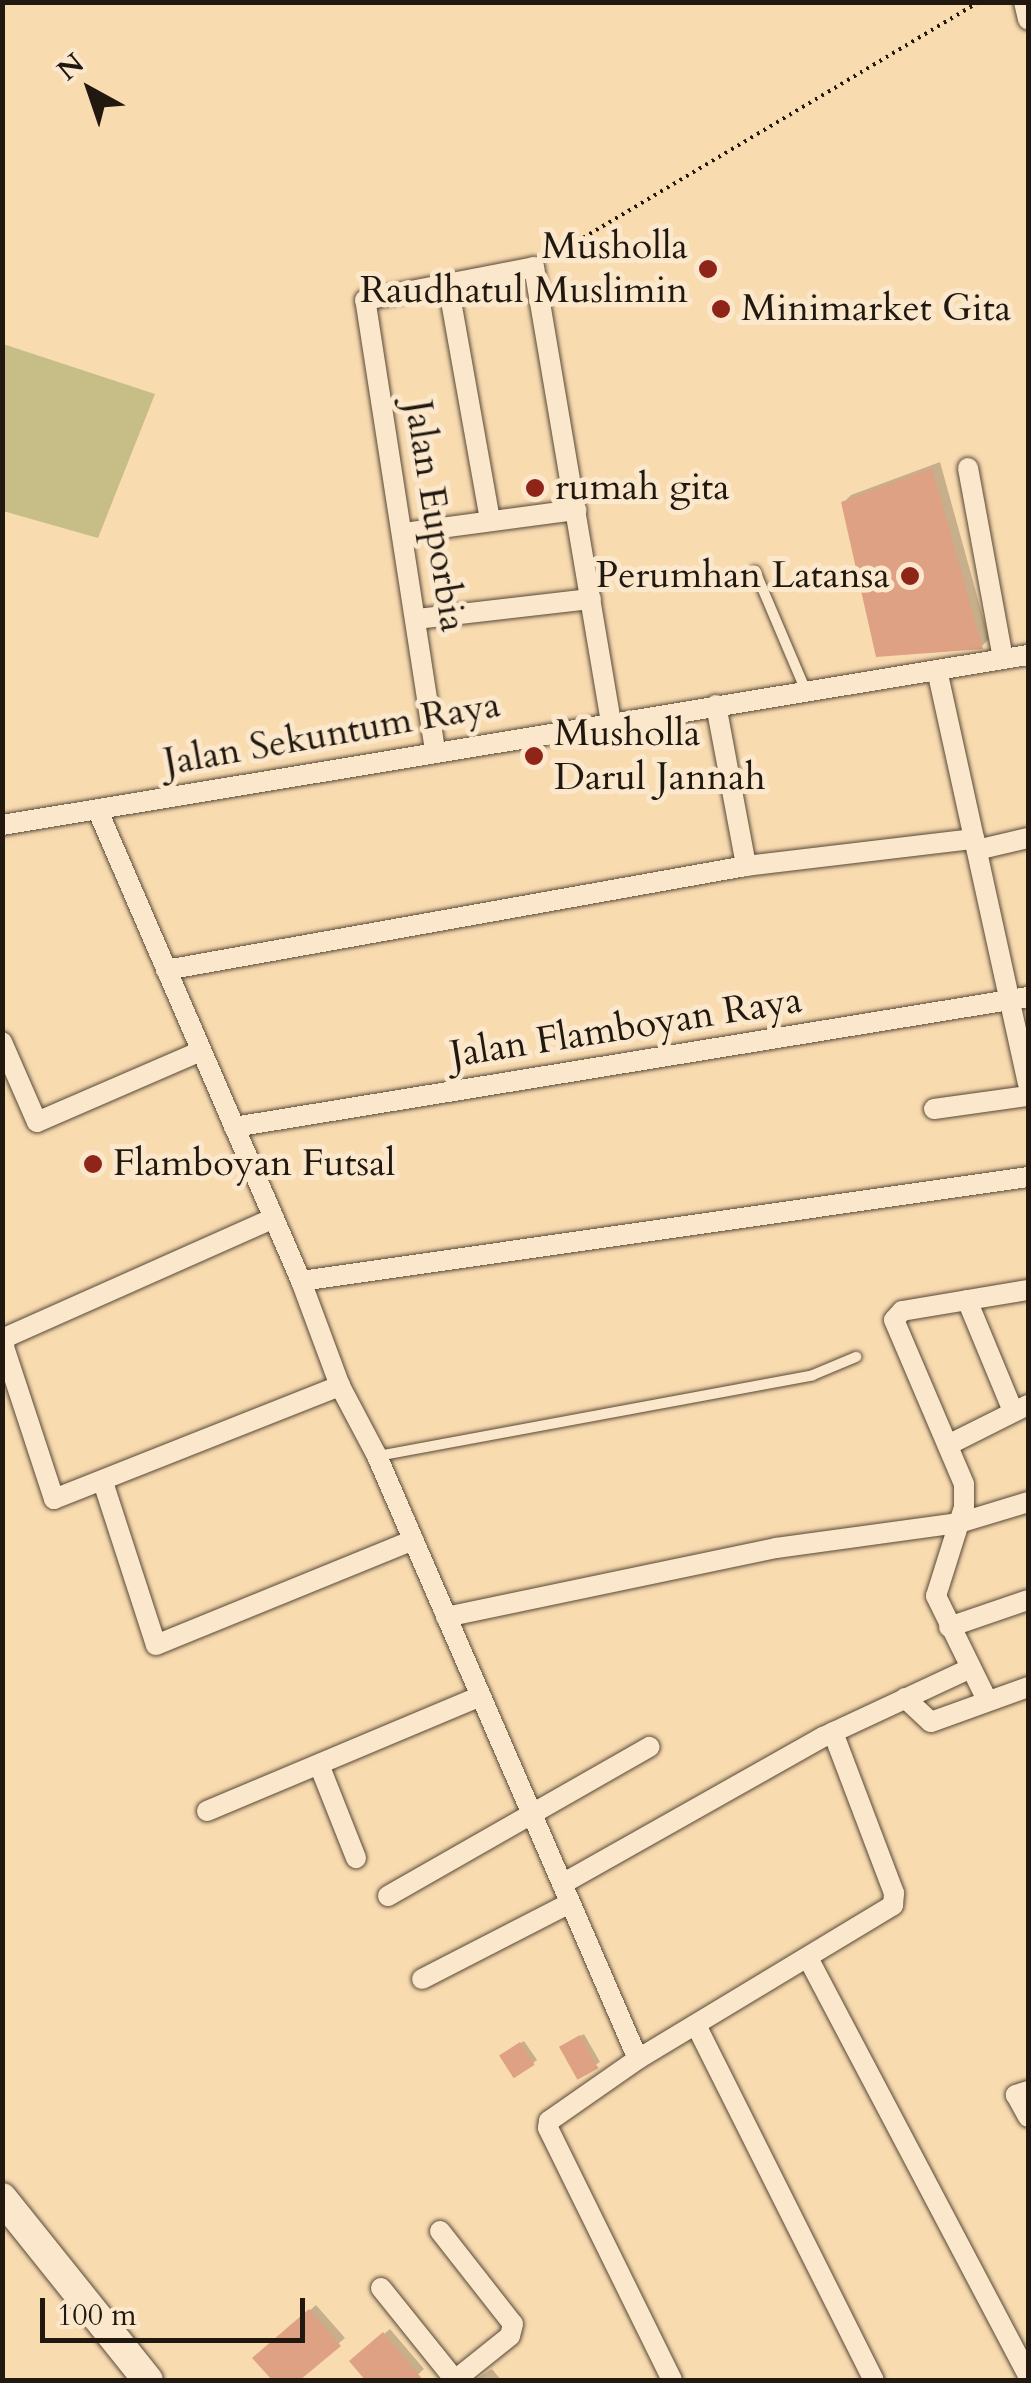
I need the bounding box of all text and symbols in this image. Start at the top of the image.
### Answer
north arrow [40,40,140,140]
text: N [49,45,92,89]
place label: Musholla Raudhatul Muslimin [360,224,688,314]
marker: Musholla Raudhatul Muslimin [697,258,719,280]
place label: Minimarket Gita [741,286,1011,332]
marker: Minimarket Gita [710,298,732,320]
street label: Jalan Euporbia [394,397,476,635]
place label: rumah gita [555,465,730,511]
marker: rumah gita [524,477,546,499]
place label: Perumhan Latansa [596,553,890,599]
marker: Perumhan Latansa [899,565,921,587]
street label: Jalan Sekuntum Raya [160,682,504,786]
place label: Musholla Darul Jannah [554,711,766,801]
marker: Musholla Darul Jannah [523,745,545,767]
street label: Jalan Flamboyan Raya [447,978,805,1078]
place label: Flamboyan Futsal [113,1141,395,1187]
marker: Flamboyan Futsal [82,1153,104,1175]
scale bar [45,2278,310,2340]
text: 100 m [57,2295,137,2336]

